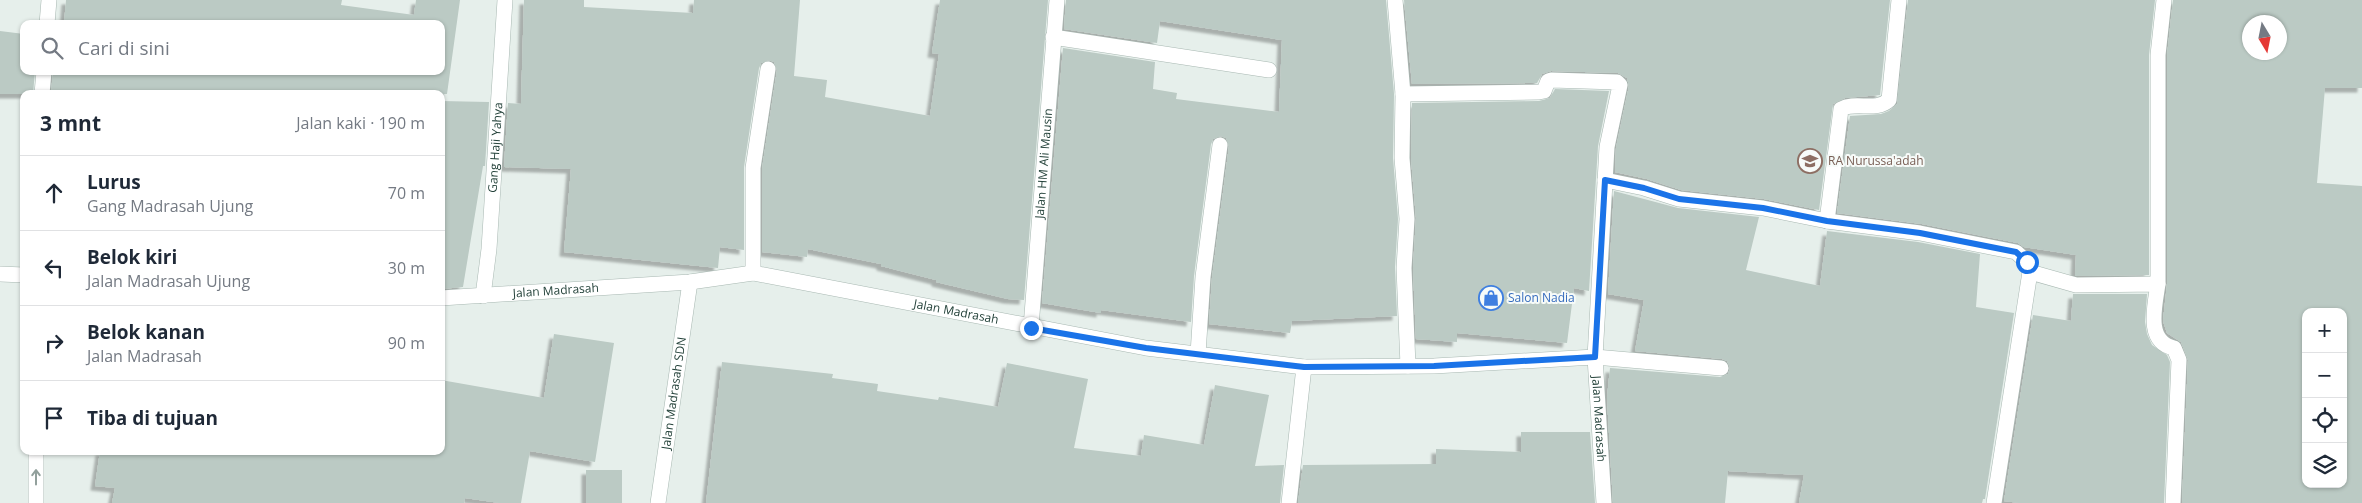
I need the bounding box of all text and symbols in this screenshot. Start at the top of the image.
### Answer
north arrow [2242,15,2287,60]
search box [20,20,445,75]
icon: search [38,34,66,62]
text: Cari di sini [78,35,170,61]
street label: Gang Haji Yahya [484,102,506,193]
street label: Jalan HM Ali Mausin [1031,108,1056,220]
text: 3 mnt [40,109,101,137]
text: Jalan kaki · 190 m [296,112,425,134]
school or university icon: RA Nurussa'adah [1797,148,1823,174]
place label: RA Nurussa'adah [1828,152,1924,169]
text: Lurus [87,169,141,195]
icon: ahead [40,179,68,207]
text: 70 m [388,182,425,204]
text: Gang Madrasah Ujung [87,195,253,217]
text: Belok kiri [87,244,177,270]
route start [2016,251,2039,274]
icon: left [40,254,68,282]
text: 30 m [388,257,425,279]
text: Jalan Madrasah Ujung [87,270,250,292]
street label: Jalan Madrasah [511,279,599,301]
shop icon: Salon Nadia [1478,285,1504,311]
place label: Salon Nadia [1508,289,1575,306]
street label: Jalan Madrasah [911,295,1000,328]
map controls [2302,308,2347,488]
button: + [2302,308,2347,353]
route end [1020,317,1043,340]
text: Belok kanan [87,319,205,345]
icon: right [40,329,68,357]
text: 90 m [388,332,425,354]
street label: Jalan Madrasah SDN [657,336,690,452]
text: Jalan Madrasah [87,345,202,367]
button: − [2302,353,2347,398]
street label: Jalan Madrasah [1588,374,1610,462]
button: locate [2302,398,2347,443]
icon: arrive [40,404,68,432]
text: Tiba di tujuan [87,405,218,431]
button: layers [2302,443,2347,488]
one-way arrow [31,469,41,486]

